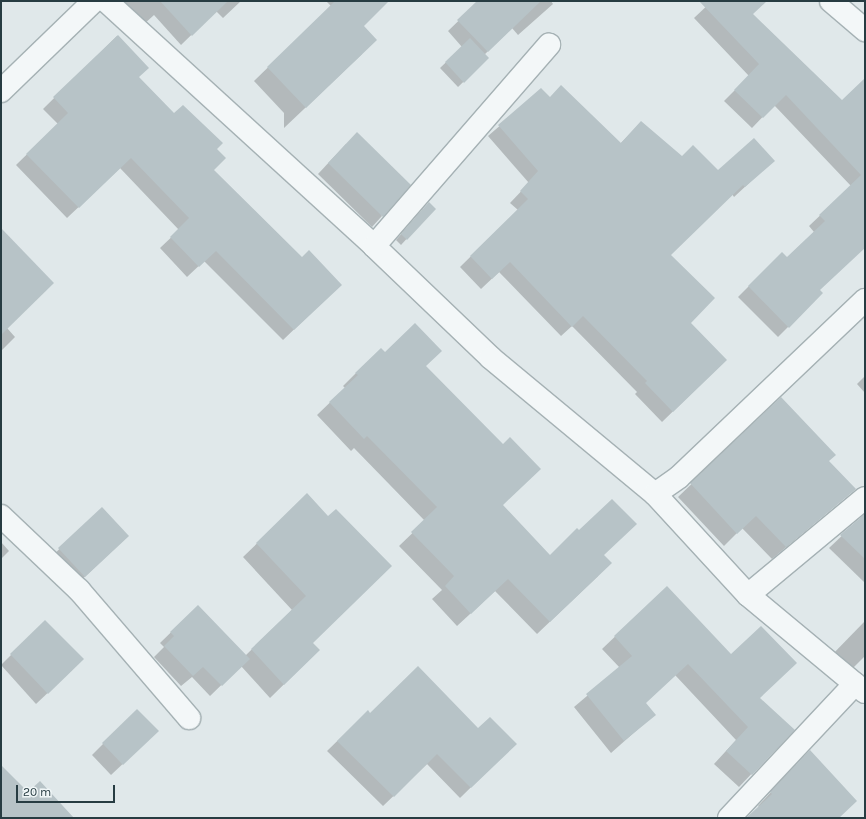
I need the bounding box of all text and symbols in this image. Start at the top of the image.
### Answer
scale bar [18,777,117,803]
text: 20 m [23,785,51,799]

